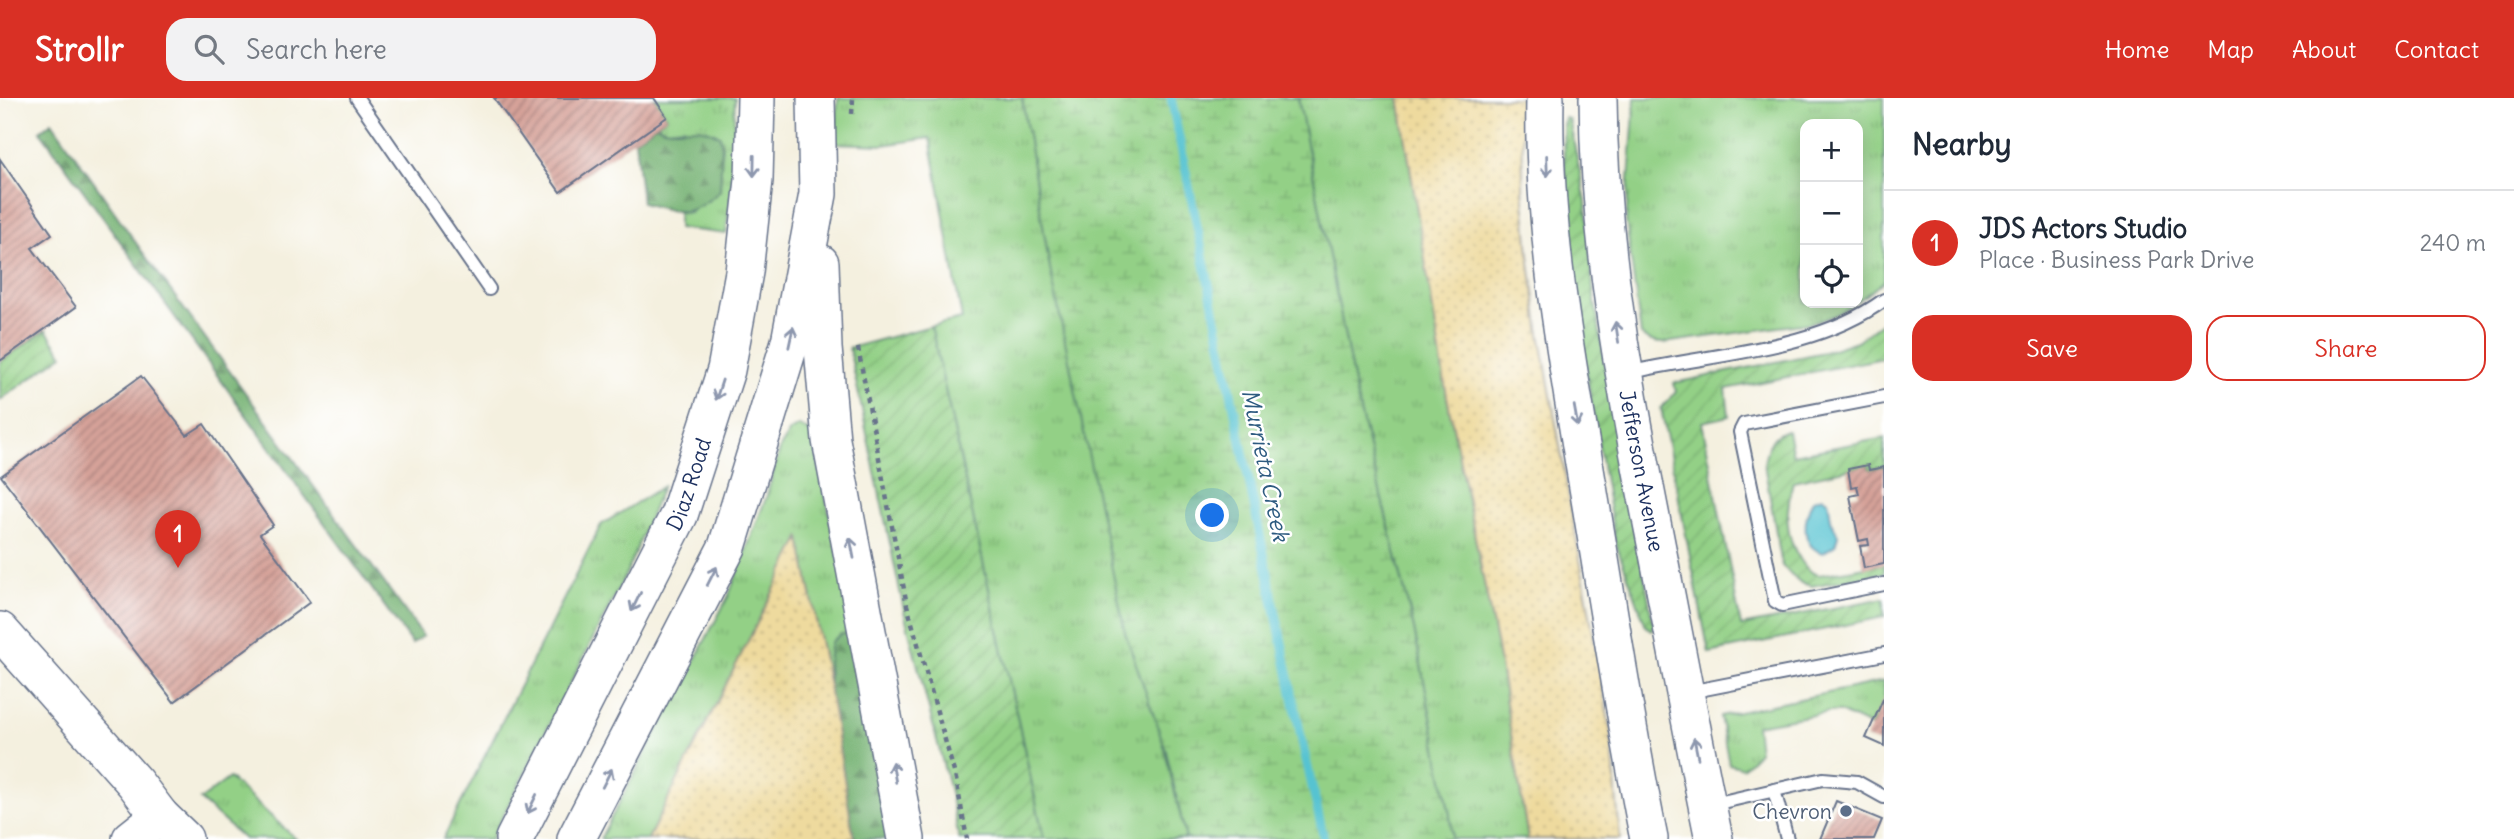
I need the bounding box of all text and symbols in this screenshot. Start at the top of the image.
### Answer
search box [166,18,656,81]
text: Strollr [35,28,124,70]
icon: search [190,30,228,68]
text: Search here [246,33,387,66]
text: Home [2105,34,2169,64]
text: Map [2207,34,2254,64]
text: About [2292,34,2356,64]
text: Contact [2394,34,2479,64]
map controls [1800,119,1863,308]
button: + [1800,119,1863,182]
text: Nearby [1912,125,2012,163]
one-way arrow [748,154,761,177]
one-way arrow [1540,154,1553,177]
button: − [1800,182,1863,245]
text: JDS Actors Studio [1979,212,2187,245]
text: 1 [1930,228,1940,257]
text: 240 m [2420,228,2486,257]
button: locate [1800,245,1863,308]
text: Place · Business Park Drive [1979,245,2254,274]
button: Save [1912,315,2192,381]
button: Share [2206,315,2486,381]
one-way arrow [1610,321,1623,344]
one-way arrow [784,326,798,349]
one-way arrow [712,379,725,401]
water label: Murrieta Creek [1236,386,1297,545]
street label: Jefferson Avenue [1614,388,1671,554]
one-way arrow [1570,404,1583,427]
street label: Diaz Road [660,434,717,535]
your location [1195,498,1229,532]
pin: 1 [155,510,201,568]
one-way arrow [844,537,858,560]
one-way arrow [706,566,720,587]
one-way arrow [629,591,643,612]
one-way arrow [1688,737,1702,760]
one-way arrow [887,761,900,784]
one-way arrow [601,768,615,789]
one-way arrow [524,793,538,814]
place label: Chevron [1752,798,1832,825]
marker: Chevron [1838,803,1854,819]

